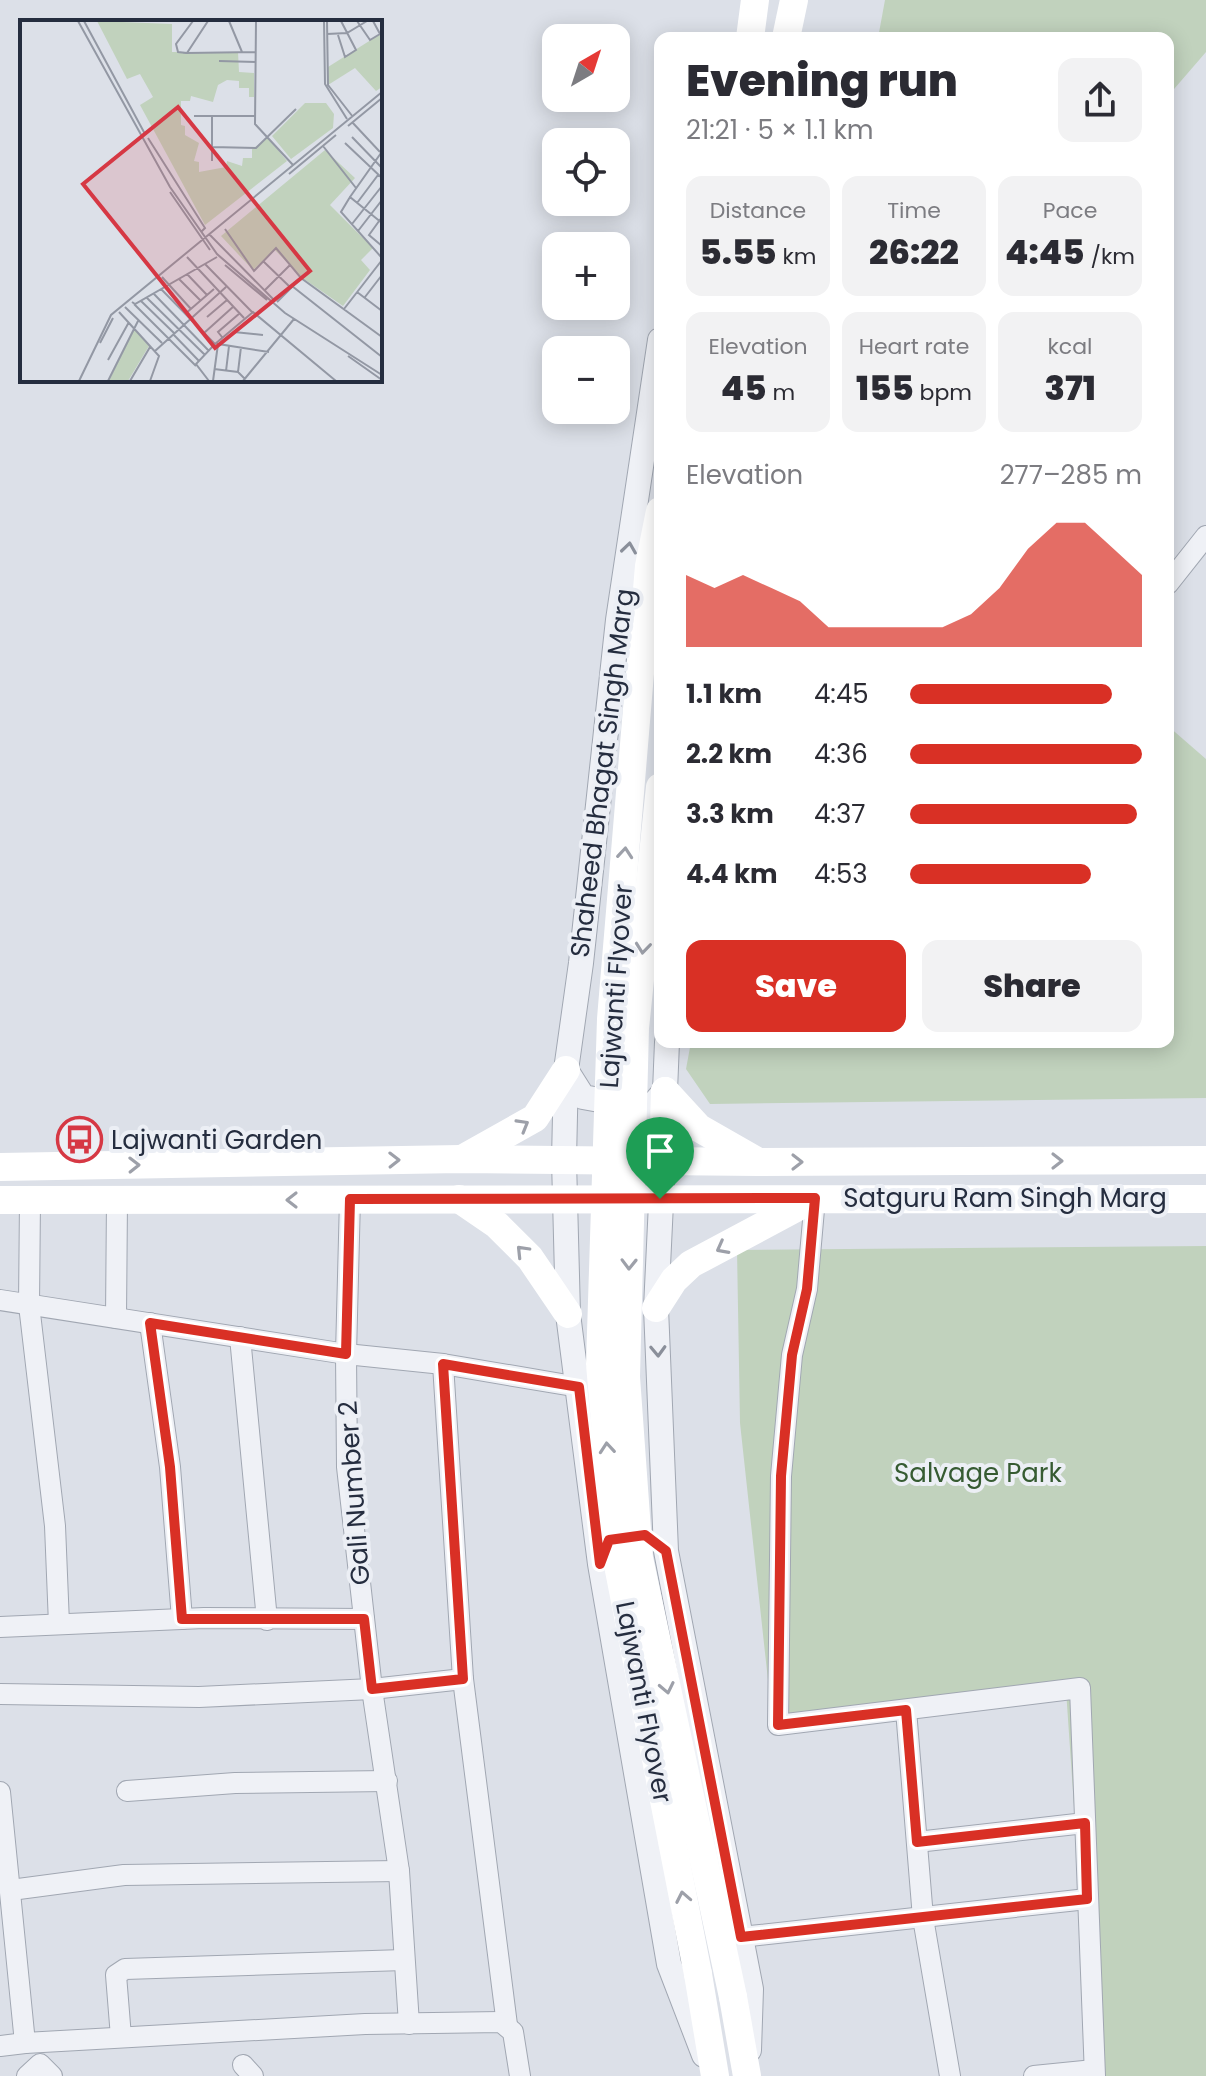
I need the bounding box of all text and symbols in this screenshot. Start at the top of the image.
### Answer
inset map [20,20,382,382]
north arrow [542,24,630,112]
map controls [542,24,630,424]
text: Evening run [686,50,958,111]
button: share [1058,58,1142,142]
text: 21:21 · 5 × 1.1 km [686,112,874,148]
button: locate [542,128,630,216]
text: Distance [710,195,806,226]
text: Time [887,195,941,226]
text: Pace [1043,195,1097,226]
text: 5.55 [700,228,777,276]
text: 26:22 [869,228,959,276]
text: 4:45 [1005,228,1085,276]
button: + [542,232,630,320]
text: km [777,241,816,272]
text: /km [1085,241,1135,272]
text: Elevation [708,331,808,362]
text: Heart rate [859,331,969,362]
text: kcal [1048,331,1092,362]
button: − [542,336,630,424]
text: 45 [721,364,767,412]
text: 155 [856,364,914,412]
text: 371 [1044,364,1096,412]
text: m [767,377,795,408]
text: bpm [914,377,972,408]
text: Elevation [686,457,803,493]
text: 277–285 m [1000,457,1142,493]
one-way arrow [620,541,637,554]
street label: Shaheed Bhagat Singh Marg [562,587,642,959]
text: 1.1 km [686,676,762,712]
text: 4:45 [814,676,869,712]
text: 2.2 km [686,736,772,772]
text: 4:36 [814,736,868,772]
text: 3.3 km [686,796,774,832]
text: 4:37 [814,796,865,832]
one-way arrow [616,846,633,859]
text: 4.4 km [686,856,778,892]
text: 4:53 [814,856,868,892]
street label: Lajwanti Flyover [591,883,641,1089]
button: Save [686,940,906,1032]
button: Share [922,940,1142,1032]
one-way arrow [635,942,652,955]
bus stop icon: Lajwanti Garden [56,1116,104,1164]
pin [626,1117,694,1199]
one-way arrow [514,1119,529,1135]
place label: Lajwanti Garden [111,1122,322,1158]
icon: arrive [638,1129,682,1173]
one-way arrow [388,1152,401,1169]
one-way arrow [1051,1152,1064,1170]
one-way arrow [791,1153,804,1171]
one-way arrow [128,1156,141,1173]
street label: Satguru Ram Singh Marg [843,1180,1167,1216]
one-way arrow [285,1191,298,1209]
one-way arrow [715,1238,730,1253]
one-way arrow [517,1246,532,1260]
one-way arrow [620,1258,638,1271]
one-way arrow [649,1345,666,1358]
street label: Gali Number 2 [330,1400,378,1586]
one-way arrow [599,1441,616,1454]
park label: Salvage Park [894,1455,1062,1491]
street label: Lajwanti Flyover [607,1598,681,1806]
one-way arrow [658,1681,675,1695]
one-way arrow [675,1890,692,1904]

